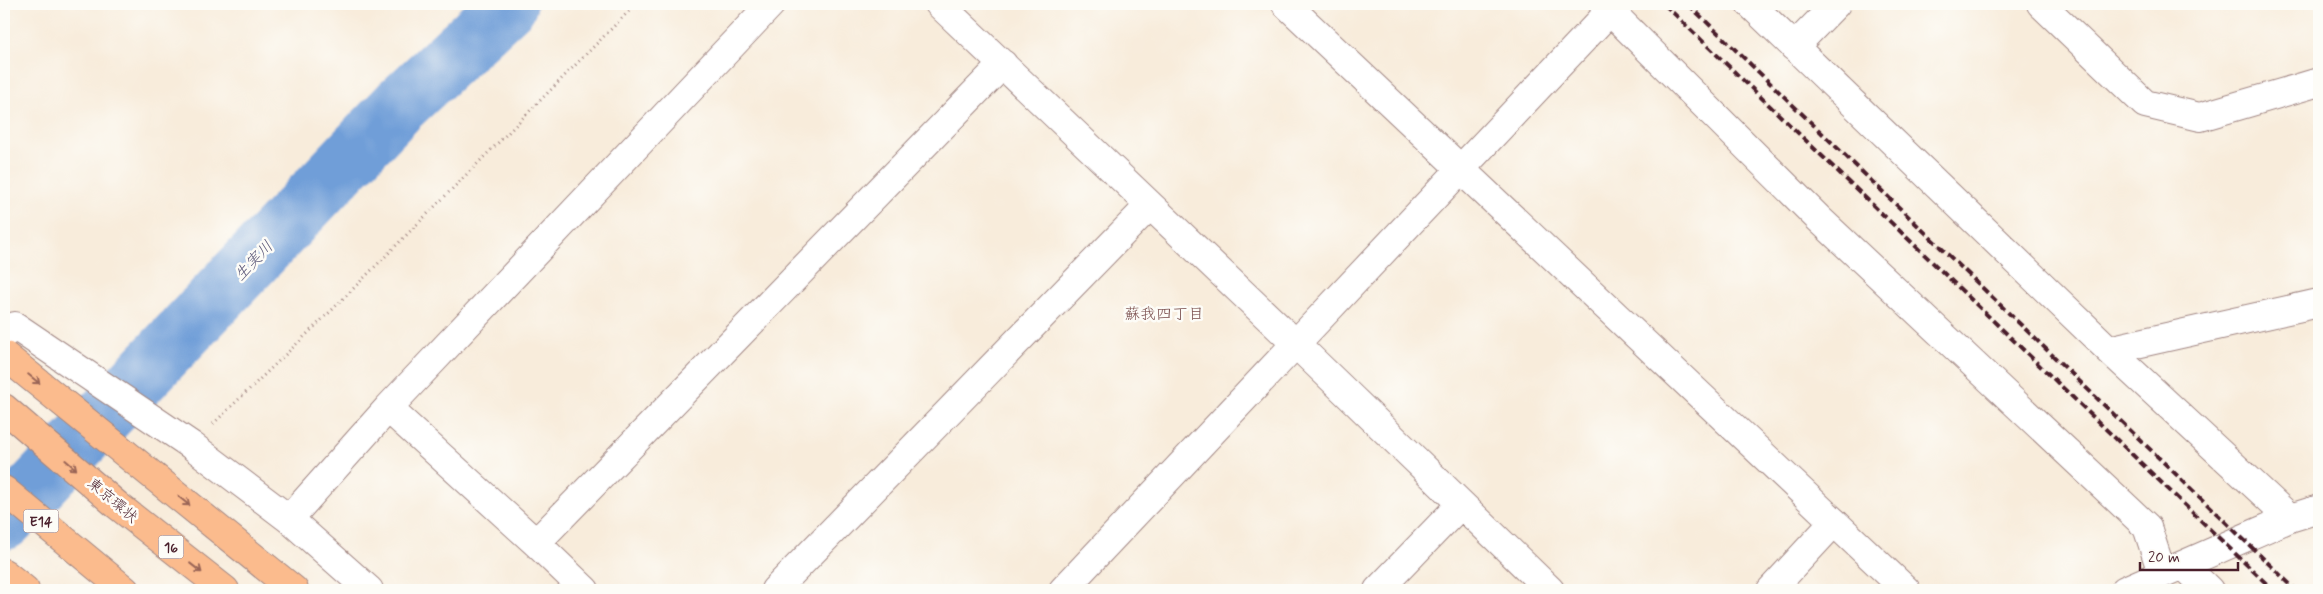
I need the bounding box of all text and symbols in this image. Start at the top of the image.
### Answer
water label: 生実川 [230,236,278,286]
district label: 蘇我四丁目 [1124,304,1204,325]
one-way arrow [27,374,40,385]
one-way arrow [65,459,78,471]
street label: 東京環状 [83,474,142,528]
one-way arrow [177,496,190,507]
road number: E14 [23,510,58,532]
road number: 16 [158,536,184,558]
scale bar [2140,539,2238,571]
text: 20 m [2148,548,2180,568]
one-way arrow [190,562,203,573]

